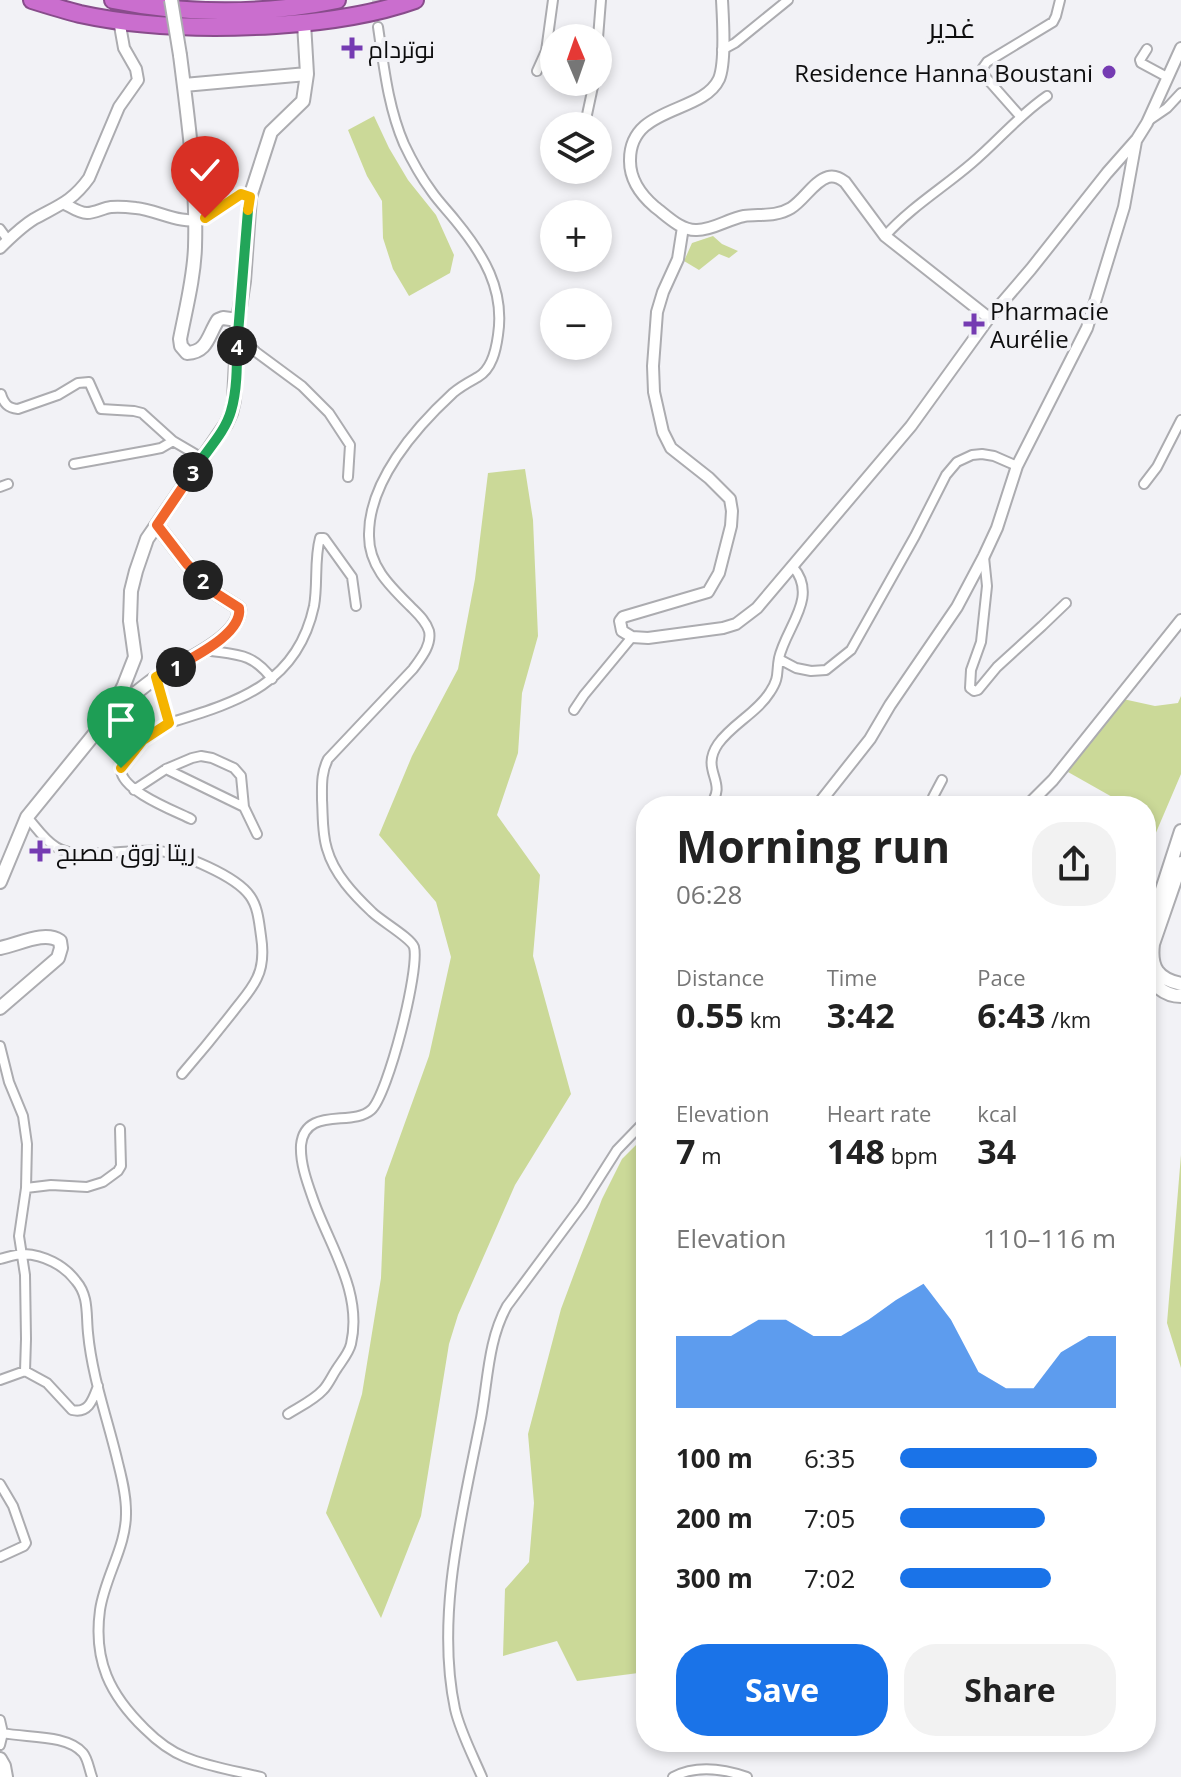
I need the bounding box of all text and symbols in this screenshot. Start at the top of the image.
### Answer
district label: غدير [926,8,976,46]
north arrow [540,24,612,96]
map controls [540,24,612,360]
place label: نوتردام [368,32,435,66]
marker: نوتردام [343,39,361,57]
place label: Residence Hanna Boustani [794,56,1093,89]
marker: Residence Hanna Boustani [1100,63,1118,81]
button: layers [540,112,612,184]
pin [171,136,239,218]
icon: check [183,148,227,192]
button: + [540,200,612,272]
button: − [540,288,612,360]
place label: Pharmacie Aurélie [990,294,1109,355]
marker: Pharmacie Aurélie [965,315,983,333]
pin: 4 [217,326,257,366]
text: 4 [231,331,243,361]
pin: 3 [173,452,213,492]
text: 3 [187,457,199,487]
pin: 2 [183,560,223,600]
text: 2 [197,565,209,595]
pin: 1 [156,647,196,687]
text: 1 [170,652,182,682]
pin [87,686,155,768]
icon: arrive [99,698,143,742]
text: Morning run [676,816,950,876]
button: share [1032,822,1116,906]
place label: ريتا زوق مصبح [56,835,195,869]
marker: ريتا زوق مصبح [31,842,49,860]
text: 06:28 [676,876,742,912]
text: Distance [676,962,764,992]
text: Time [827,962,877,992]
text: Pace [977,962,1026,992]
text: 0.55 [676,992,744,1038]
text: 3:42 [827,992,895,1038]
text: 6:43 [977,992,1045,1038]
text: km [744,1004,782,1034]
text: /km [1045,1004,1091,1034]
text: Elevation [676,1098,769,1128]
text: Heart rate [827,1098,931,1128]
text: kcal [977,1098,1017,1128]
text: 7 [676,1128,695,1174]
text: 148 [827,1128,885,1174]
text: 34 [977,1128,1016,1174]
text: m [695,1140,722,1170]
text: bpm [885,1140,938,1170]
text: Elevation [676,1220,786,1256]
text: 110–116 m [983,1220,1116,1256]
text: 100 m [676,1440,753,1476]
text: 6:35 [804,1440,855,1476]
text: 200 m [676,1500,753,1536]
text: 7:05 [804,1500,855,1536]
text: 300 m [676,1560,753,1596]
text: 7:02 [804,1560,855,1596]
button: Save [676,1644,888,1736]
button: Share [904,1644,1116,1736]

